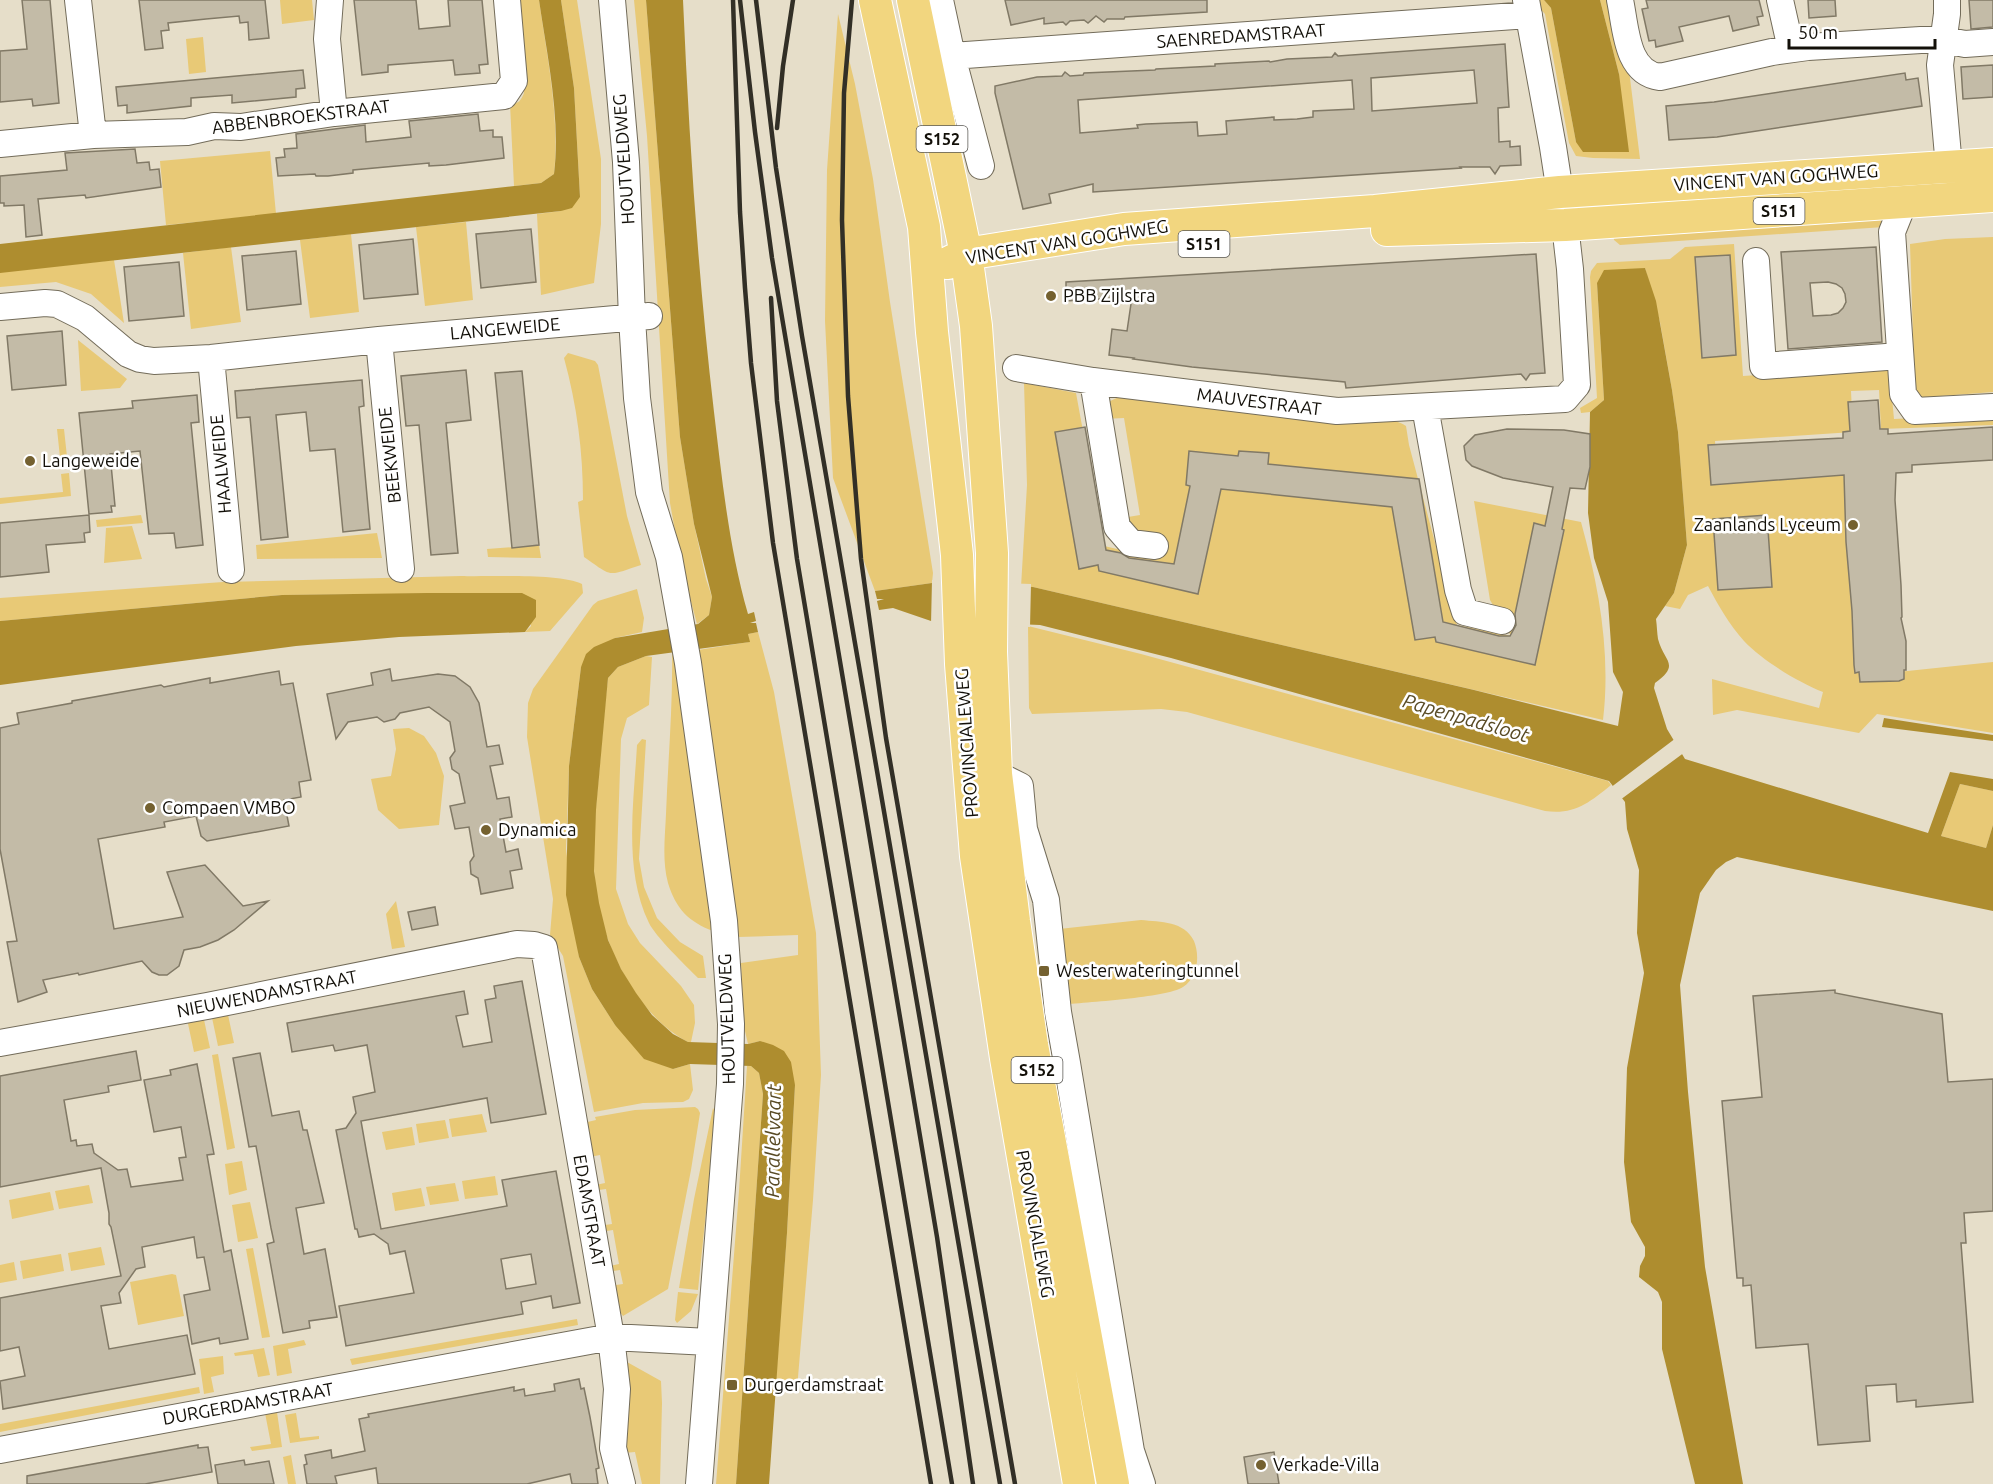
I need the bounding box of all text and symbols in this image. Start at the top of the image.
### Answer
scale bar [1789,12,1934,50]
street label: SAENREDAMSTRAAT [1156,19,1326,51]
text: 50 m [1798,22,1838,42]
street label: HOUTVELDWEG [608,93,638,225]
street label: ABBENBROEKSTRAAT [211,95,391,137]
road number: S152 [916,126,968,152]
street label: VINCENT VAN GOGHWEG [1673,160,1879,194]
road number: S151 [1754,198,1804,224]
street label: VINCENT VAN GOGHWEG [964,215,1170,267]
road number: S151 [1178,231,1230,257]
place label: PBB Zijlstra [1063,285,1156,305]
marker: PBB Zijlstra [1044,289,1058,303]
street label: LANGEWEIDE [449,313,561,343]
street label: MAUVESTRAAT [1196,383,1323,419]
street label: BEEKWEIDE [374,406,404,504]
street label: HAALWEIDE [206,414,234,514]
place label: Langeweide [42,450,140,470]
marker: Langeweide [23,454,37,468]
place label: Zaanlands Lyceum [1694,514,1841,534]
marker: Zaanlands Lyceum [1846,518,1860,532]
street label: PROVINCIALEWEG [951,668,981,818]
water label: Papenpadsloot [1400,689,1532,747]
place label: Compaen VMBO [162,797,296,817]
marker: Compaen VMBO [143,801,157,815]
place label: Dynamica [498,819,576,839]
marker: Dynamica [479,823,493,837]
street label: HOUTVELDWEG [714,953,738,1085]
place label: Westerwateringtunnel [1056,960,1239,980]
marker: Westerwateringtunnel [1037,964,1051,978]
street label: NIEUWENDAMSTRAAT [175,966,359,1020]
road number: S152 [1012,1057,1062,1083]
water label: Parallelvaart [760,1084,785,1198]
street label: PROVINCIALEWEG [1013,1148,1059,1299]
street label: EDAMSTRAAT [570,1153,610,1269]
place label: Durgerdamstraat [744,1374,883,1394]
street label: DURGERDAMSTRAAT [161,1378,335,1428]
marker: Durgerdamstraat [725,1378,739,1392]
place label: Verkade-Villa [1273,1454,1380,1474]
marker: Verkade-Villa [1254,1458,1268,1472]

